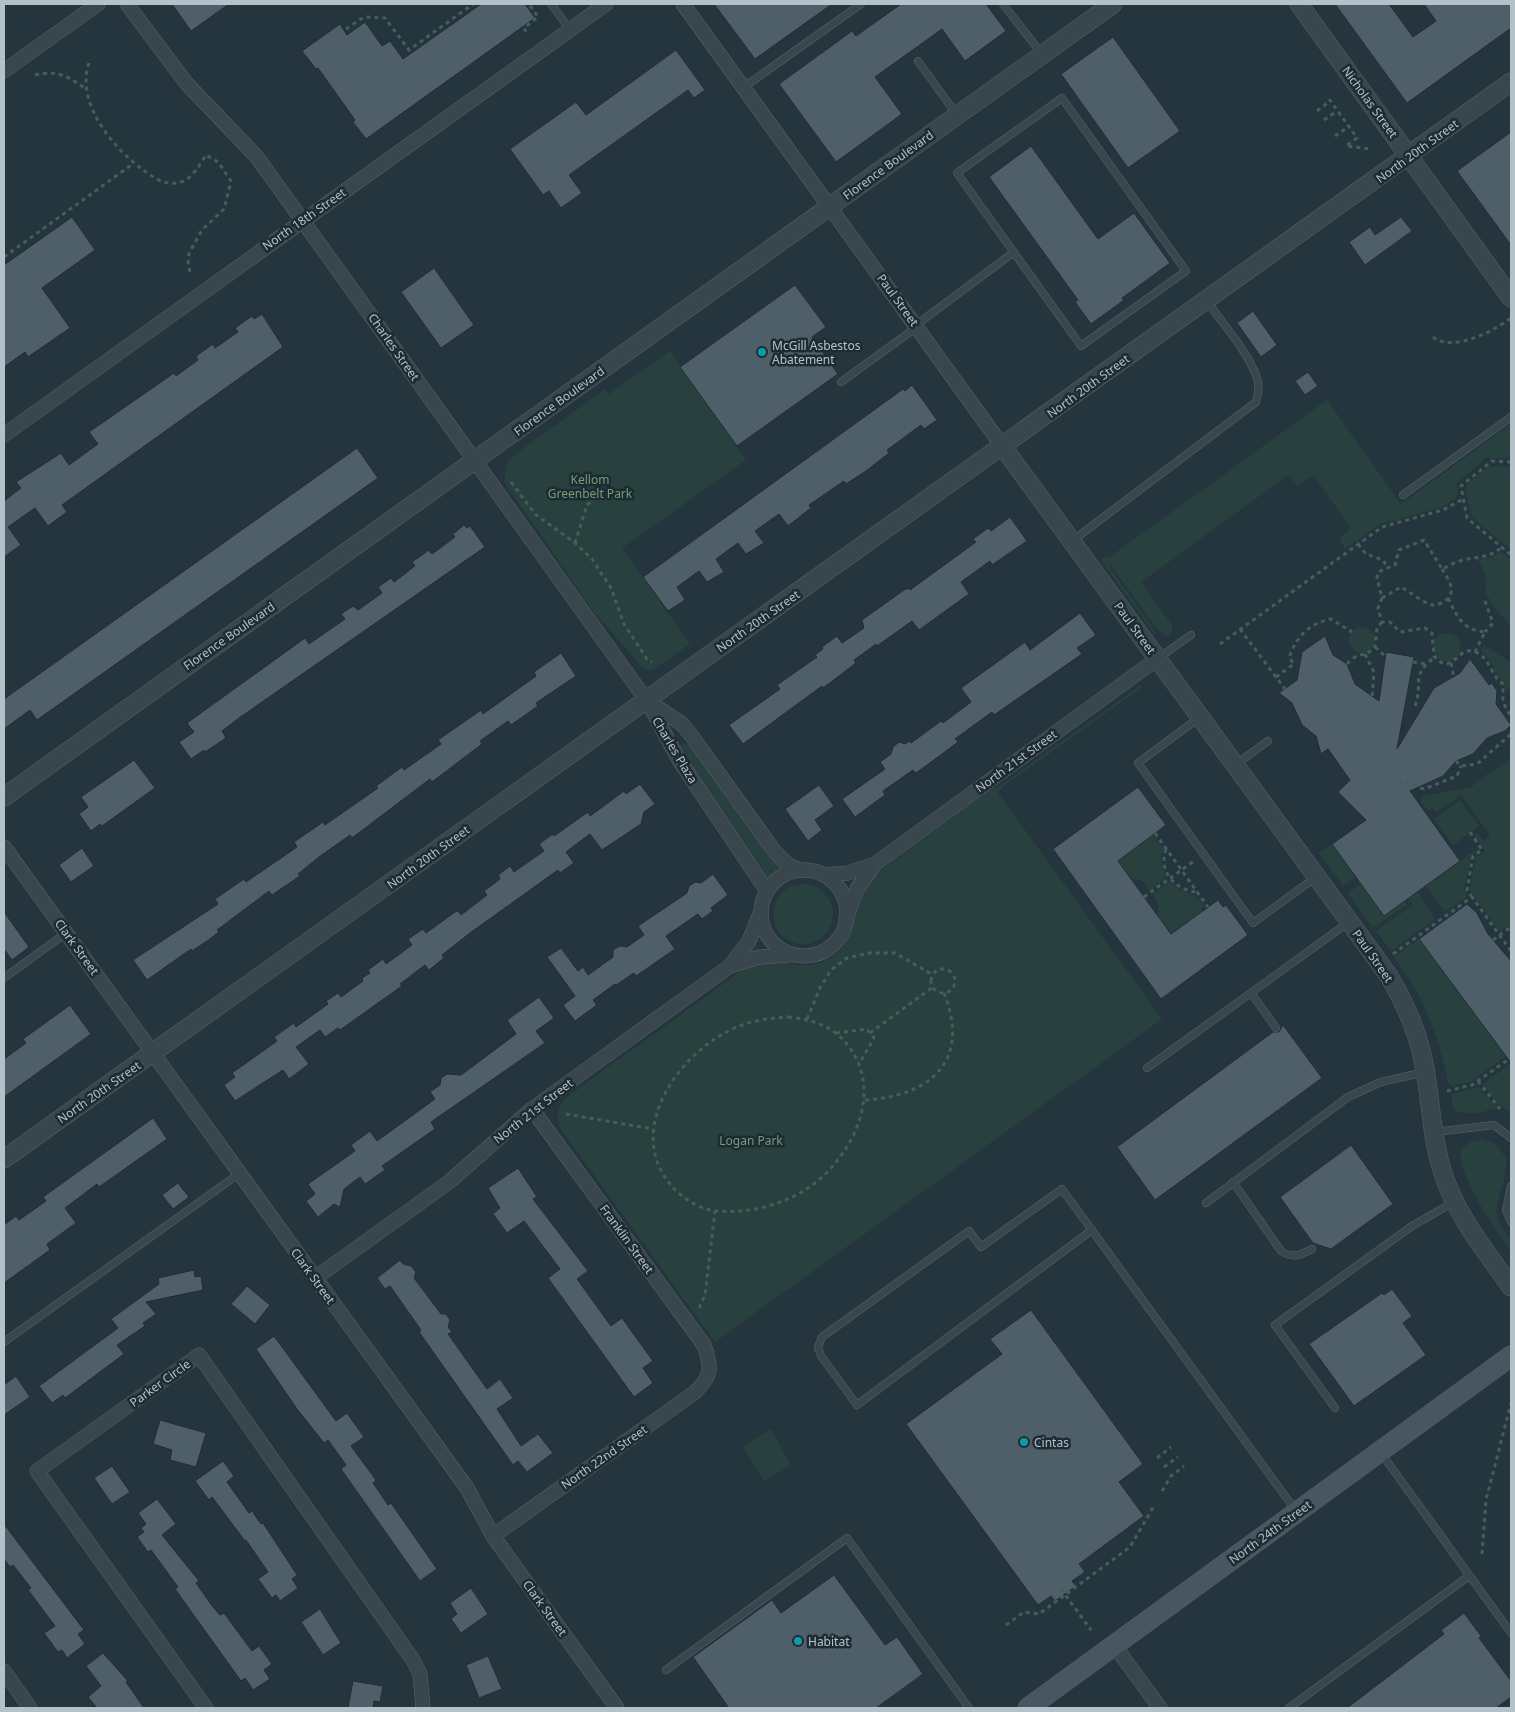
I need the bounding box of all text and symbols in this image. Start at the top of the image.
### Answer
street label: Nicholas Street [1338,63,1402,142]
street label: North 20th Street [1372,115,1462,187]
street label: Florence Boulevard [839,126,937,204]
street label: North 18th Street [259,183,350,254]
street label: Paul Street [873,270,923,330]
street label: Charles Street [364,310,424,385]
place label: McGill Asbestos Abatement [772,337,861,368]
marker: McGill Asbestos Abatement [756,346,768,358]
street label: North 20th Street [1043,350,1133,422]
street label: Florence Boulevard [510,362,608,440]
park label: Kellom Greenbelt Park [548,471,633,502]
street label: North 20th Street [713,585,804,656]
street label: Florence Boulevard [180,598,278,674]
street label: Paul Street [1110,598,1160,658]
street label: Charles Plaza [648,714,702,786]
street label: North 21st Street [972,725,1061,796]
street label: North 20th Street [383,821,473,893]
street label: Clark Street [51,916,103,979]
street label: Paul Street [1349,926,1398,986]
street label: North 20th Street [54,1056,145,1127]
street label: North 21st Street [490,1074,577,1147]
park label: Logan Park [719,1132,783,1149]
street label: Franklin Street [596,1201,658,1278]
street label: Clark Street [287,1245,339,1308]
street label: Parker Circle [126,1355,194,1411]
street label: North 22nd Street [558,1421,651,1493]
place label: Cintas [1034,1434,1069,1451]
marker: Cintas [1018,1436,1030,1448]
street label: North 24th Street [1225,1496,1315,1568]
street label: Clark Street [519,1577,571,1640]
place label: Habitat [808,1633,850,1650]
marker: Habitat [792,1635,804,1647]

